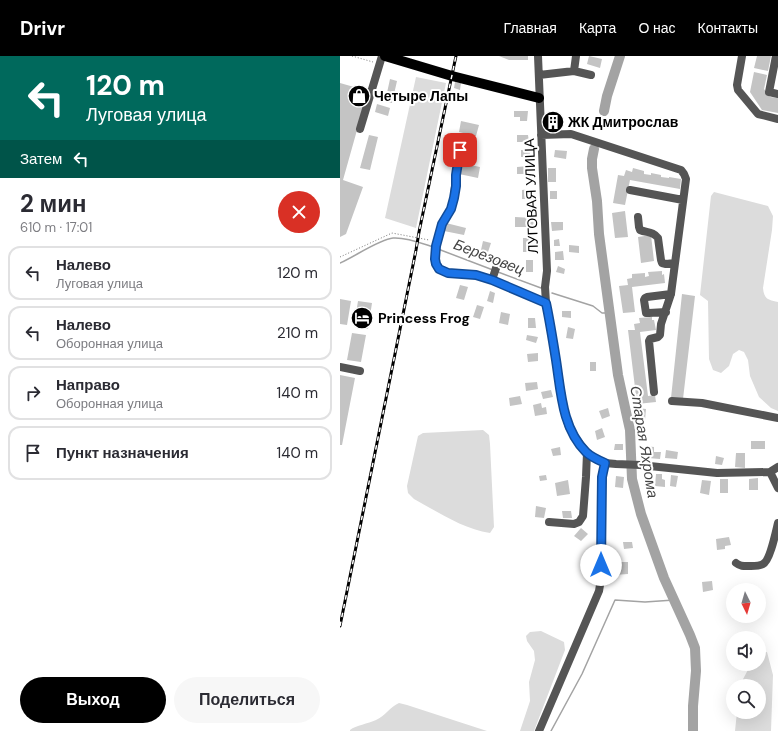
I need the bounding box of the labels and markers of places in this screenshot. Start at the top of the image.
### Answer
shop icon: Четыре Лапы [346,83,372,109]
place label: Четыре Лапы [374,87,468,105]
building icon: ЖК Дмитрослав [540,109,566,135]
place label: ЖК Дмитрослав [567,113,679,131]
pin [443,133,477,167]
hotel icon: Princess Frog [349,305,375,331]
place label: Princess Frog [378,309,470,327]

